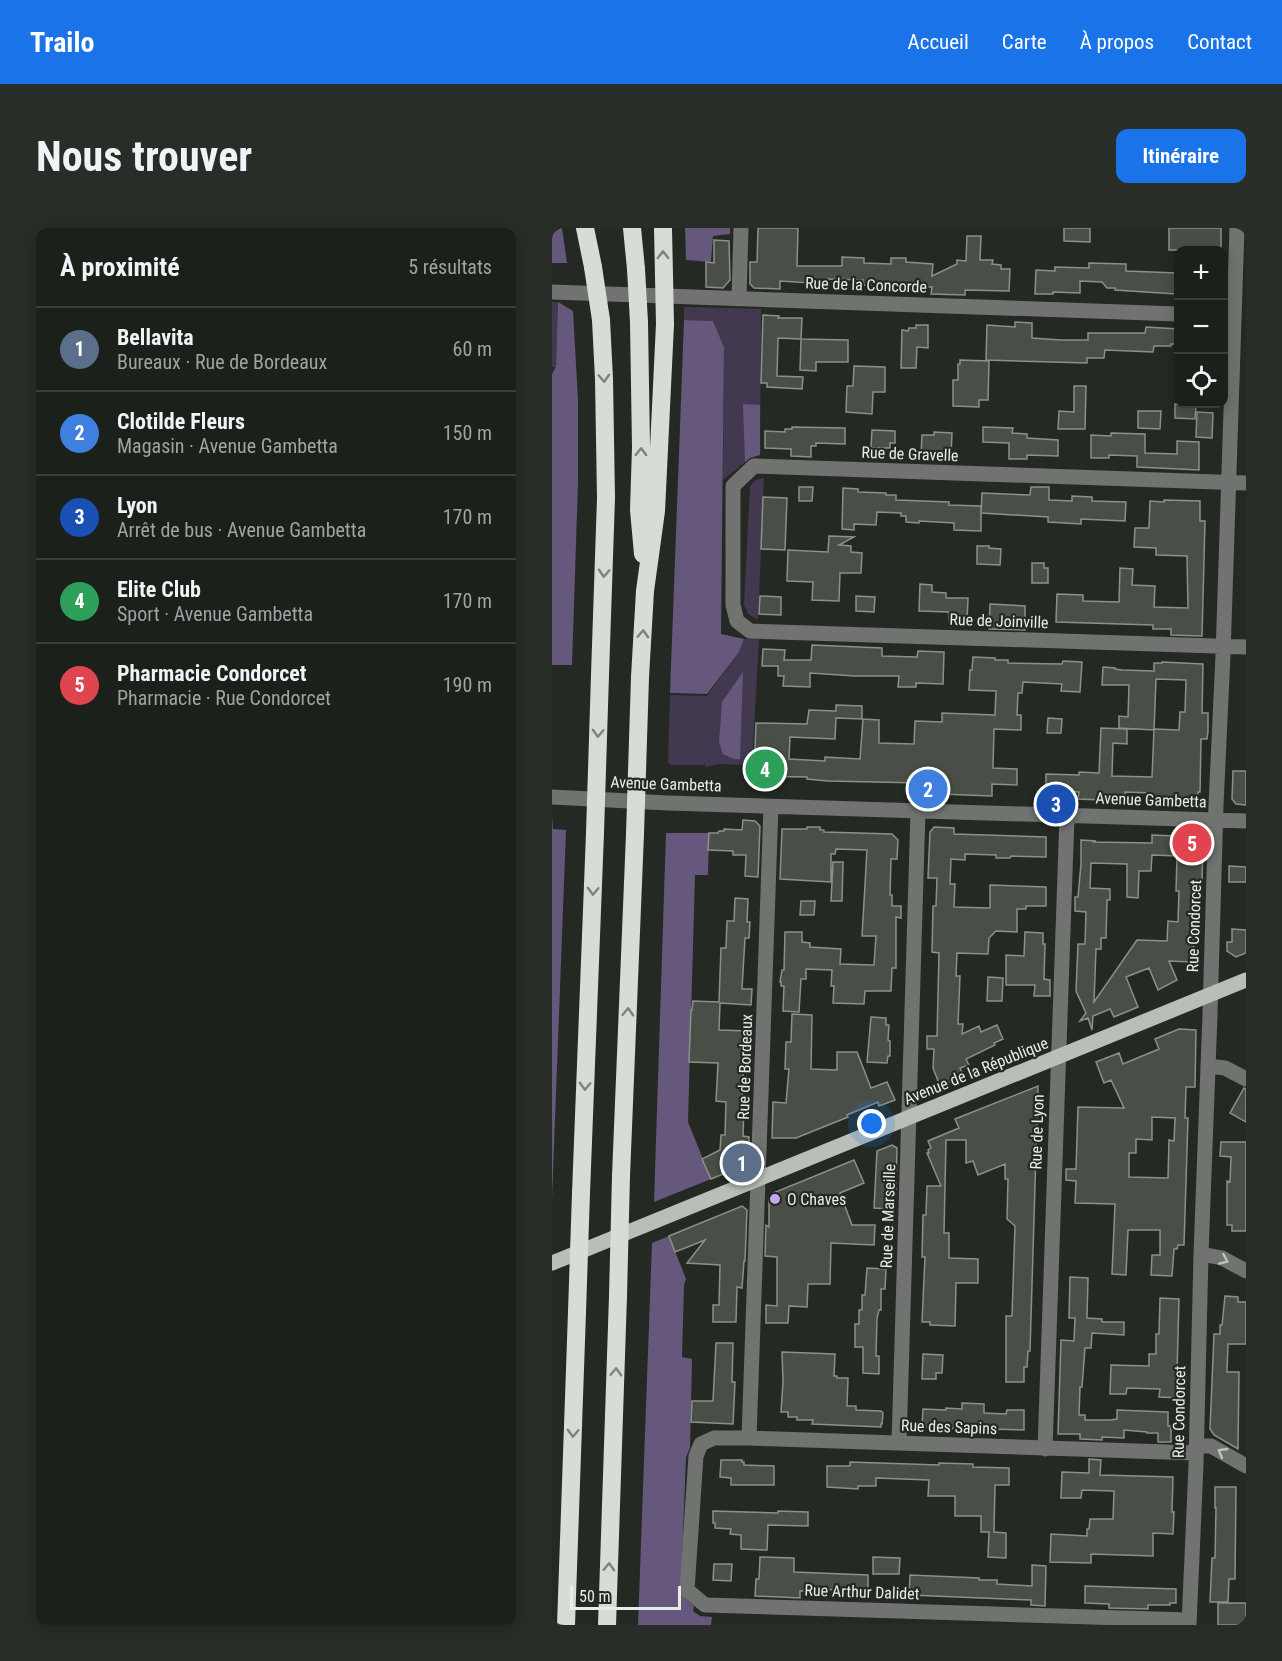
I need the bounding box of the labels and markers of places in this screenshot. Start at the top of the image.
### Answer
pin: 4 [746,746,784,792]
pin: 2 [908,766,947,812]
pin: 3 [1036,782,1076,826]
pin: 5 [1172,820,1212,866]
pin: 1 [722,1140,762,1186]
place label: O Chaves [787,1190,846,1209]
marker: O Chaves [768,1192,782,1206]

